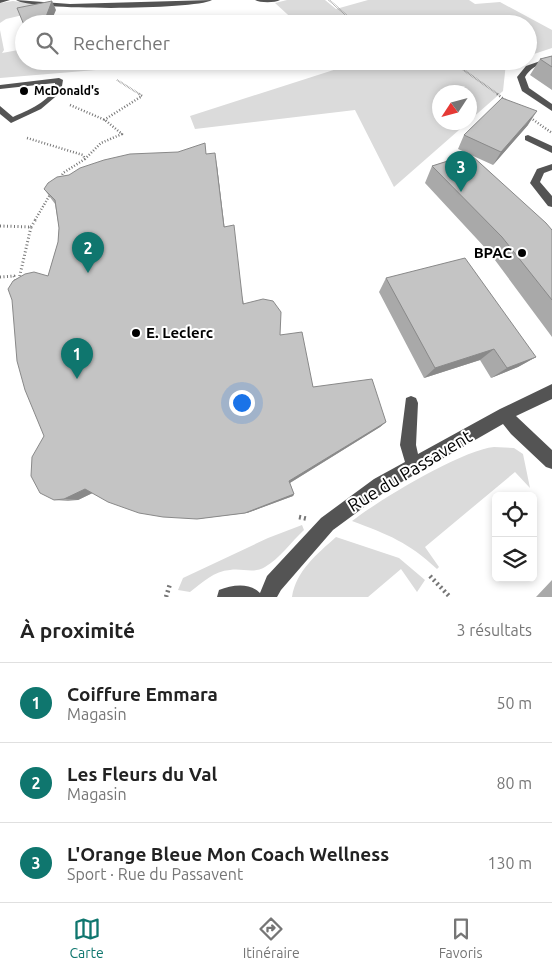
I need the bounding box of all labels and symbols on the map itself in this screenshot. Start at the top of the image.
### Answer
place label: McDonald's [34,84,100,97]
marker: McDonald's [18,85,30,97]
north arrow [432,85,477,130]
pin: 3 [445,151,477,192]
pin: 2 [72,232,104,273]
place label: BPAC [474,244,512,261]
marker: BPAC [516,247,528,259]
place label: E. Leclerc [146,324,213,341]
marker: E. Leclerc [130,327,142,339]
pin: 1 [61,338,93,379]
your location [229,390,255,416]
street label: Rue du Passavent [344,425,475,515]

